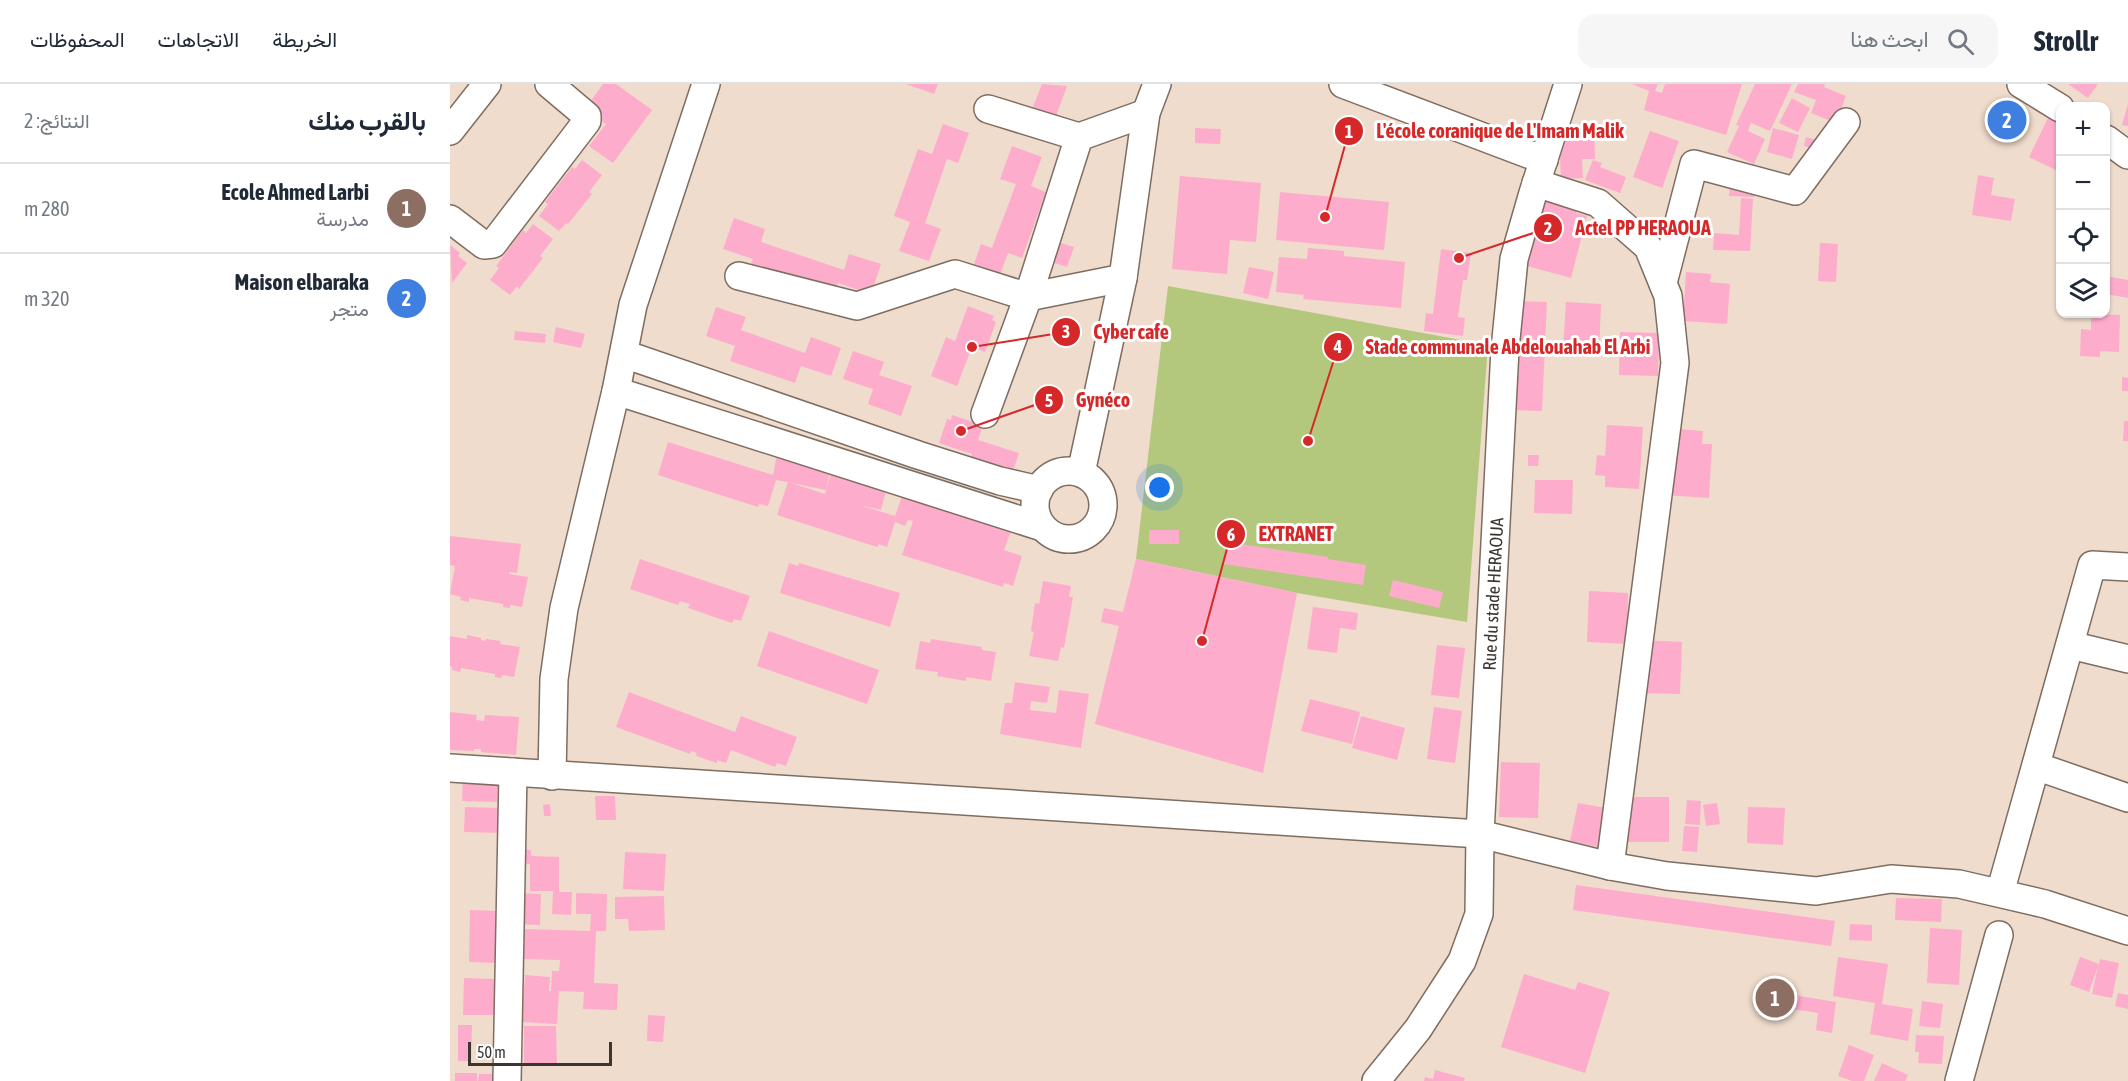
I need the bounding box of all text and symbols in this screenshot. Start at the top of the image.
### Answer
search box [1578,14,1998,68]
icon: search [1944,25,1977,58]
text: Strollr [2034,25,2098,57]
text: ابحث هنا [1850,26,1929,52]
text: المحفوظات [30,27,125,51]
text: الاتجاهات [158,27,239,51]
text: الخريطة [272,27,337,51]
pin: 2 [1988,98,2026,142]
map controls [2056,102,2110,318]
button: + [2056,102,2110,156]
text: بالقرب منك [308,106,426,136]
text: النتائج: 2 [24,109,90,132]
callout: L'école coranique de L'Imam Malik [1334,112,1636,150]
text: L'école coranique de L'Imam Malik [1376,119,1624,142]
text: 1 [1345,121,1353,142]
button: − [2056,156,2110,210]
text: Ecole Ahmed Larbi [221,179,369,205]
text: 280 m [24,197,69,220]
text: 1 [402,197,411,220]
text: مدرسة [316,207,369,230]
callout: Actel PP HERAOUA [1533,209,1723,247]
button: locate [2056,210,2110,264]
text: Actel PP HERAOUA [1574,216,1711,239]
text: 2 [1544,218,1552,239]
button: layers [2056,264,2110,318]
text: Maison elbaraka [235,269,369,295]
text: 320 m [24,287,69,310]
text: 2 [402,287,411,310]
text: متجر [330,297,369,320]
callout: Cyber cafe [1051,313,1181,351]
text: Cyber cafe [1093,320,1169,343]
text: 3 [1062,321,1070,342]
callout: Stade communale Abdelouahab El Arbi [1323,328,1662,366]
text: Stade communale Abdelouahab El Arbi [1366,335,1650,358]
text: 4 [1333,336,1342,357]
callout: Gynéco [1034,381,1142,419]
text: Gynéco [1076,388,1130,411]
text: 5 [1045,390,1053,411]
your location [1145,473,1174,502]
callout: EXTRANET [1216,515,1345,553]
street label: Rue du stade HERAOUA [1479,517,1507,671]
text: EXTRANET [1258,522,1334,545]
text: 6 [1227,524,1235,545]
pin: 1 [1756,976,1794,1020]
scale bar [468,1039,612,1066]
text: 50 m [477,1043,506,1061]

